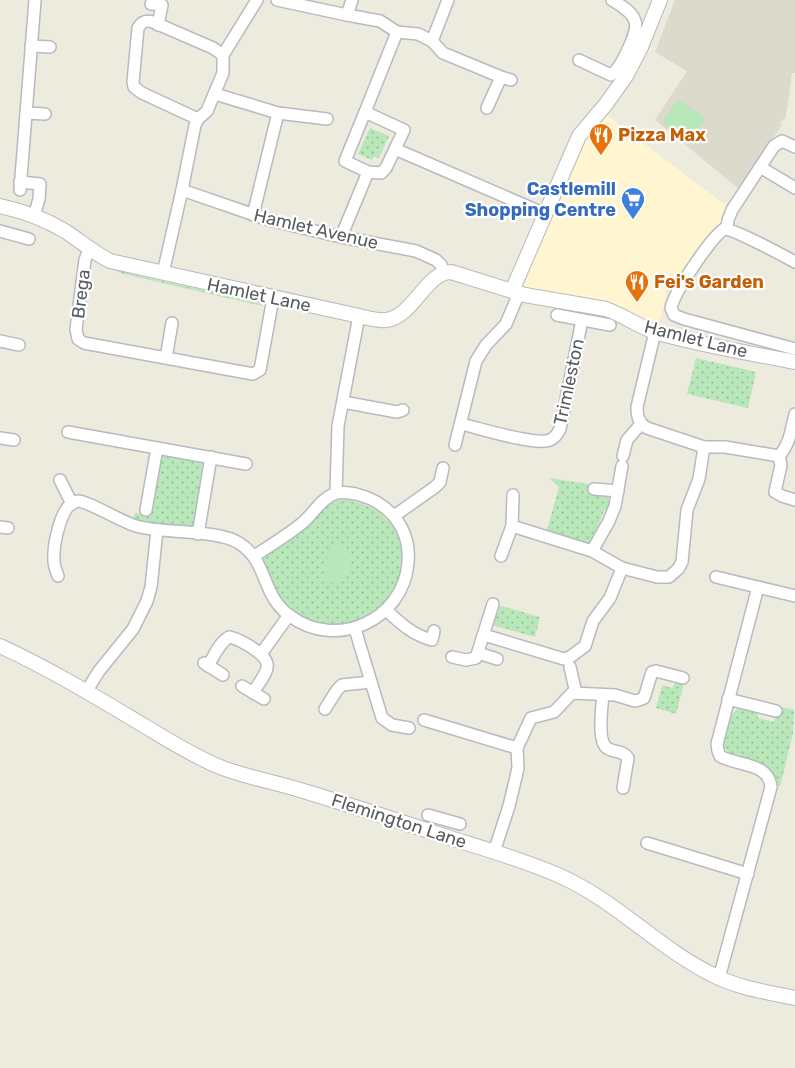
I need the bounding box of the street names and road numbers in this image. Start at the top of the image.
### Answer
street label: Hamlet Avenue [252,204,380,254]
street label: Brega [67,268,95,320]
street label: Hamlet Lane [205,273,313,317]
street label: Hamlet Lane [642,316,750,362]
street label: Trimleston [549,337,589,427]
street label: Flemington Lane [329,789,469,853]

